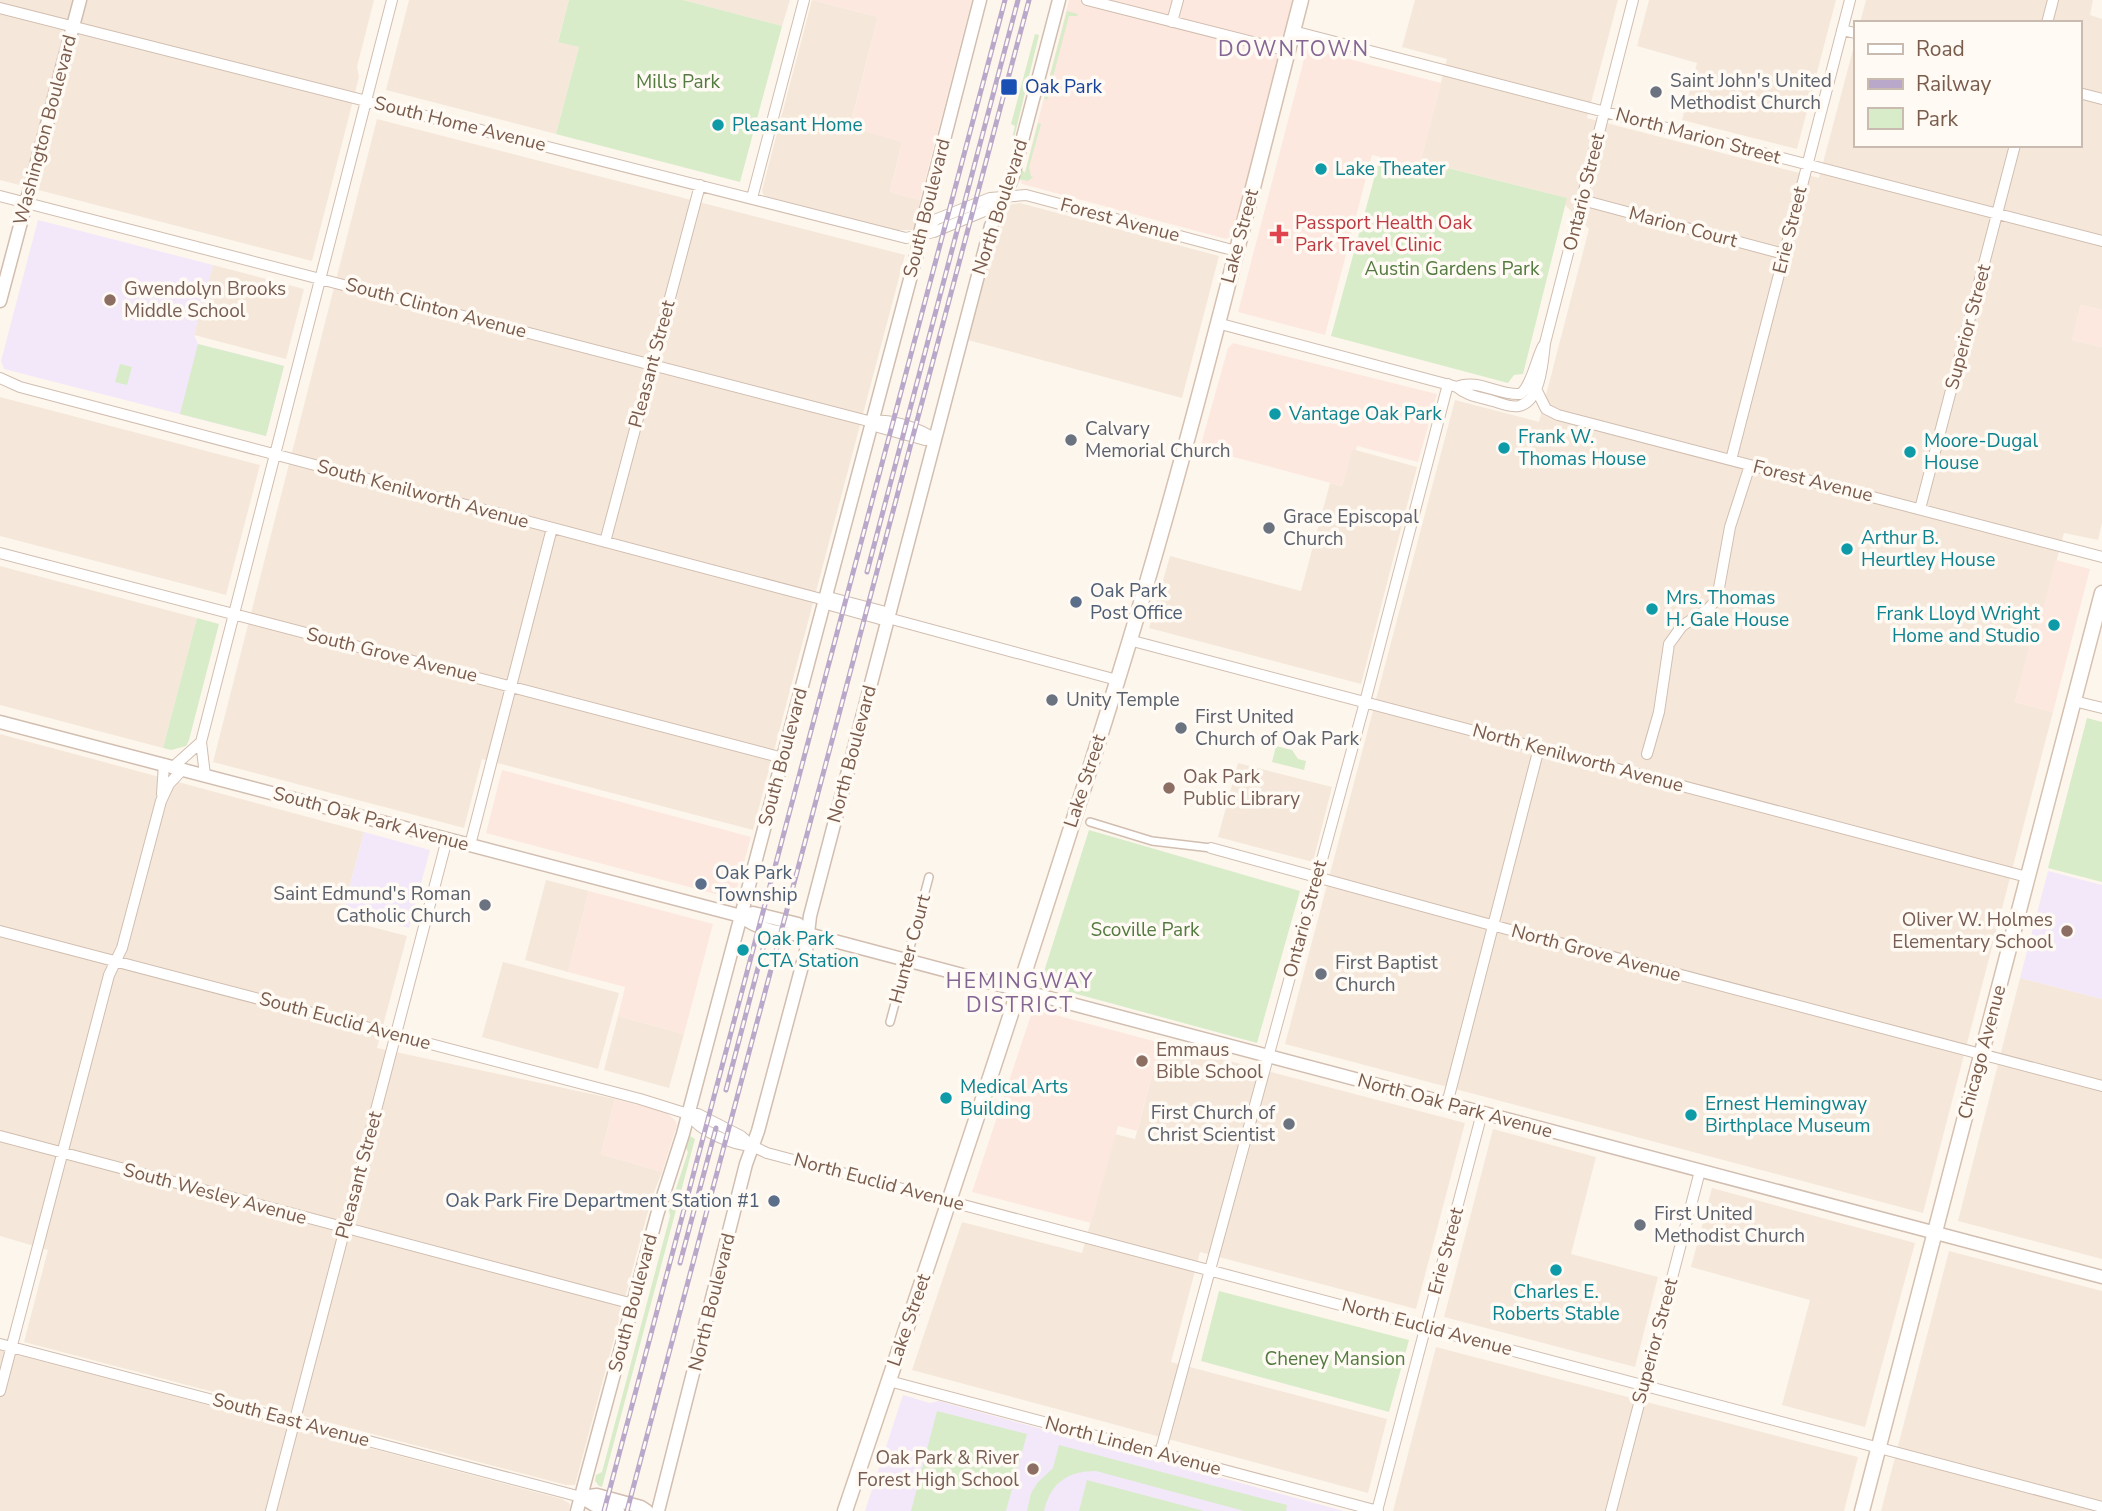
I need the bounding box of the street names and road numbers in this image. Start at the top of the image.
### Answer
street label: Washington Boulevard [7,32,83,228]
street label: South Home Avenue [371,90,549,158]
street label: North Marion Street [1613,101,1784,171]
street label: Ontario Street [1557,130,1611,254]
street label: South Boulevard [897,136,957,280]
street label: North Boulevard [966,136,1034,278]
street label: Erie Street [1767,183,1813,276]
street label: Lake Street [1215,186,1265,286]
street label: Forest Avenue [1057,192,1183,248]
street label: Marion Court [1626,200,1740,254]
street label: Superior Street [1939,261,1997,393]
street label: South Clinton Avenue [343,271,529,345]
street label: Pleasant Street [622,297,682,431]
street label: South Kenilworth Avenue [314,453,532,535]
street label: Forest Avenue [1750,454,1876,508]
street label: South Grove Avenue [304,621,480,689]
street label: North Boulevard [821,682,883,826]
street label: South Boulevard [752,685,814,829]
street label: North Kenilworth Avenue [1470,717,1686,799]
street label: Lake Street [1058,731,1112,831]
street label: South Oak Park Avenue [270,780,472,858]
street label: Ontario Street [1277,857,1333,981]
street label: Hunter Court [883,891,937,1006]
street label: North Grove Avenue [1508,918,1684,988]
street label: Chicago Avenue [1952,982,2012,1122]
street label: South Euclid Avenue [256,986,434,1056]
street label: North Oak Park Avenue [1355,1067,1555,1145]
street label: Pleasant Street [329,1108,389,1242]
street label: North Euclid Avenue [791,1147,967,1217]
street label: South Wesley Avenue [120,1157,310,1231]
street label: Erie Street [1422,1204,1470,1297]
street label: North Boulevard [682,1230,742,1374]
street label: South Boulevard [602,1231,664,1375]
street label: Lake Street [881,1270,937,1370]
street label: Superior Street [1626,1275,1684,1407]
street label: North Euclid Avenue [1339,1292,1515,1362]
street label: South East Avenue [210,1387,372,1453]
street label: North Linden Avenue [1042,1410,1224,1482]

